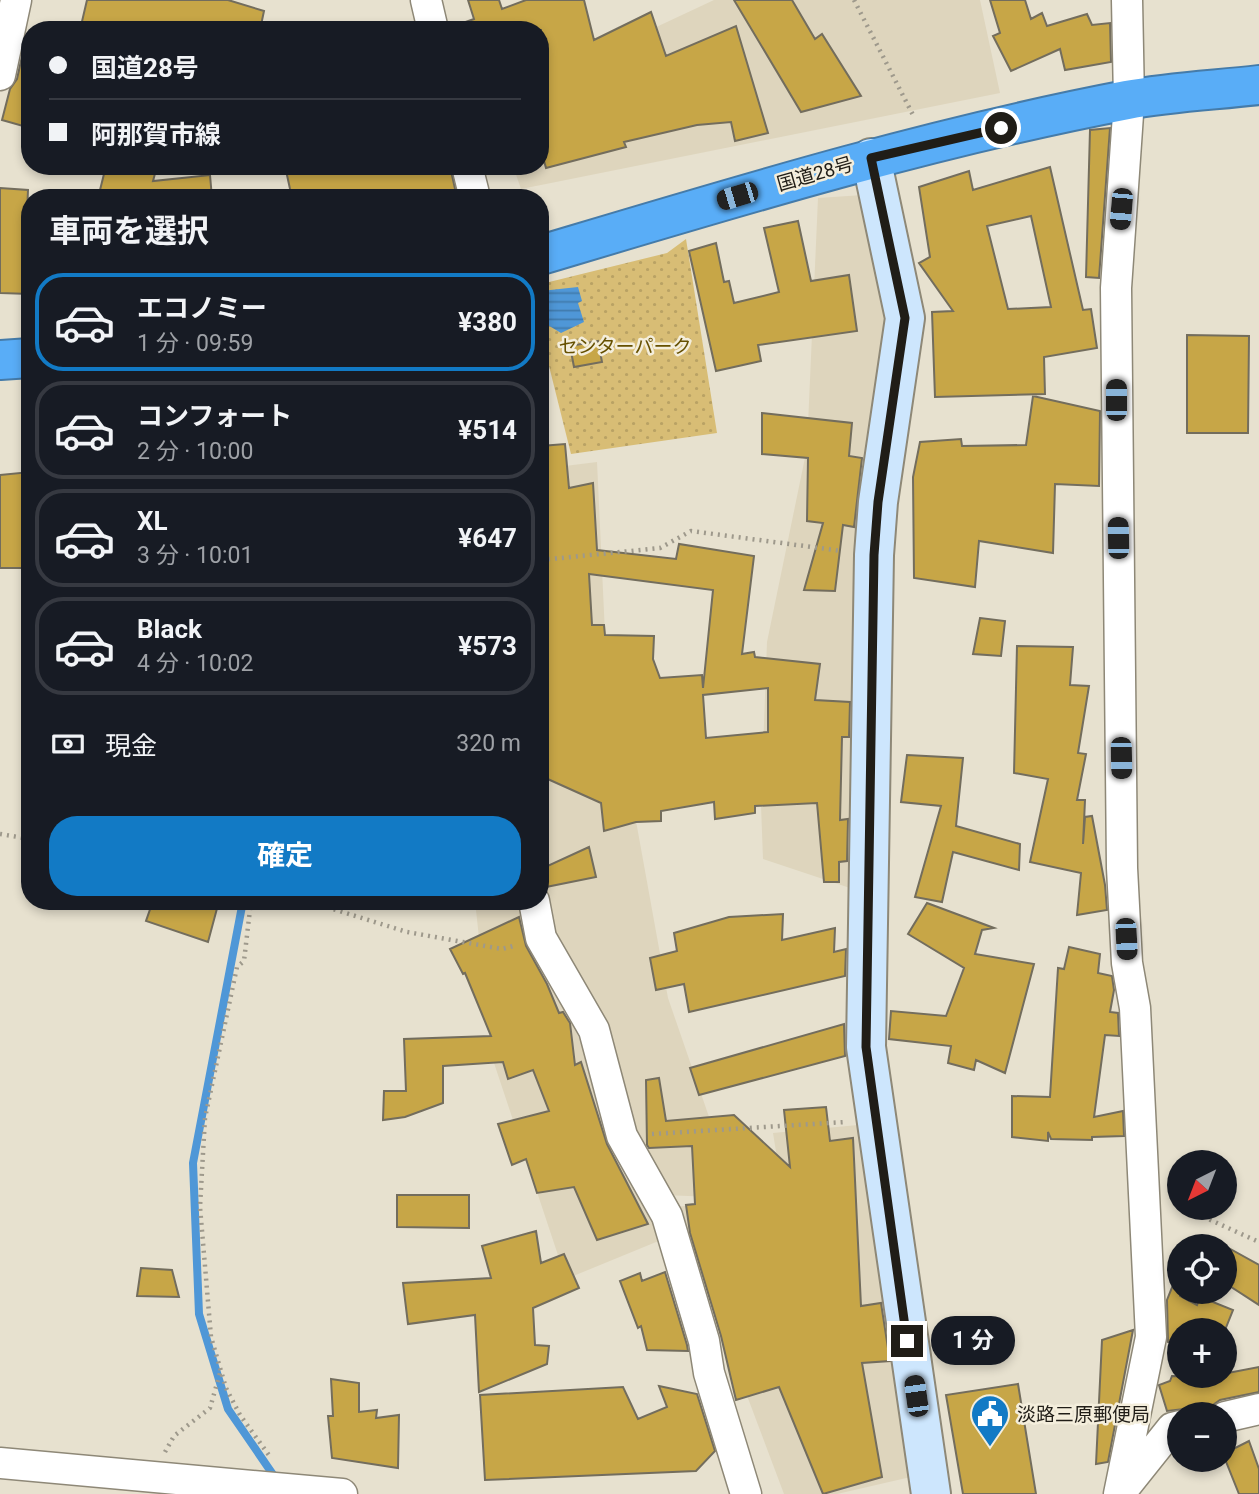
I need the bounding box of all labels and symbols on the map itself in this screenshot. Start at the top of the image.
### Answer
route start [985,112,1017,144]
street label: 国道28号 [774,152,856,196]
car [714,180,761,212]
car [1109,187,1134,231]
park label: センターパーク [559,335,691,358]
car [1106,379,1127,421]
car [1108,517,1129,559]
car [1111,737,1132,779]
car [1115,917,1138,961]
north arrow [1167,1150,1237,1220]
callout: 1 分 [932,1316,1016,1366]
route end [891,1325,923,1357]
car [903,1374,930,1418]
public building icon: 淡路三原郵便局 [969,1393,1011,1448]
place label: 淡路三原郵便局 [1017,1403,1150,1426]

